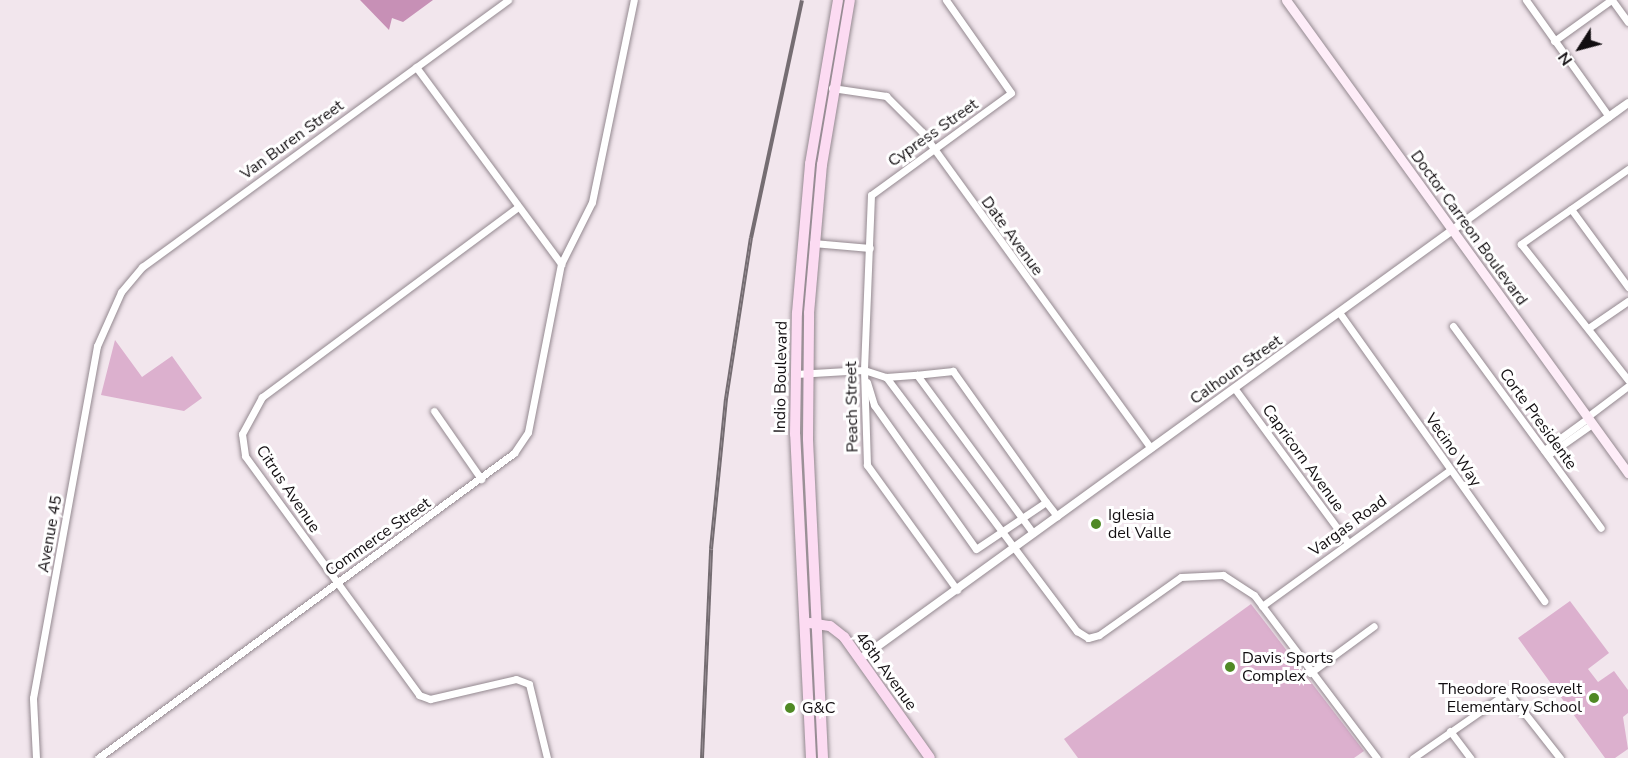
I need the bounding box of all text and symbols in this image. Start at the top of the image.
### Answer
north arrow [1550,18,1610,78]
text: N [1553,47,1578,70]
street label: Cypress Street [884,95,982,171]
street label: Van Buren Street [237,96,347,184]
street label: Doctor Carreon Boulevard [1406,147,1532,309]
street label: Date Avenue [977,193,1047,279]
street label: Indio Boulevard [770,321,792,433]
street label: Calhoun Street [1186,331,1286,409]
street label: Peach Street [842,361,862,453]
street label: Corte Presidente [1495,365,1581,473]
street label: Capricorn Avenue [1258,401,1348,515]
street label: Vecino Way [1421,410,1485,490]
street label: Citrus Avenue [252,442,324,536]
street label: Vargas Road [1306,491,1390,561]
street label: Avenue 45 [34,494,66,574]
street label: Commerce Street [322,494,434,580]
place label: Iglesia del Valle [1108,505,1171,543]
marker: Iglesia del Valle [1089,517,1103,531]
street label: 46th Avenue [851,628,921,714]
place label: Davis Sports Complex [1242,648,1334,686]
marker: Davis Sports Complex [1223,660,1237,674]
place label: Theodore Roosevelt Elementary School [1438,679,1582,717]
marker: Theodore Roosevelt Elementary School [1587,691,1601,705]
place label: G&C [802,698,835,718]
marker: G&C [783,701,797,715]

